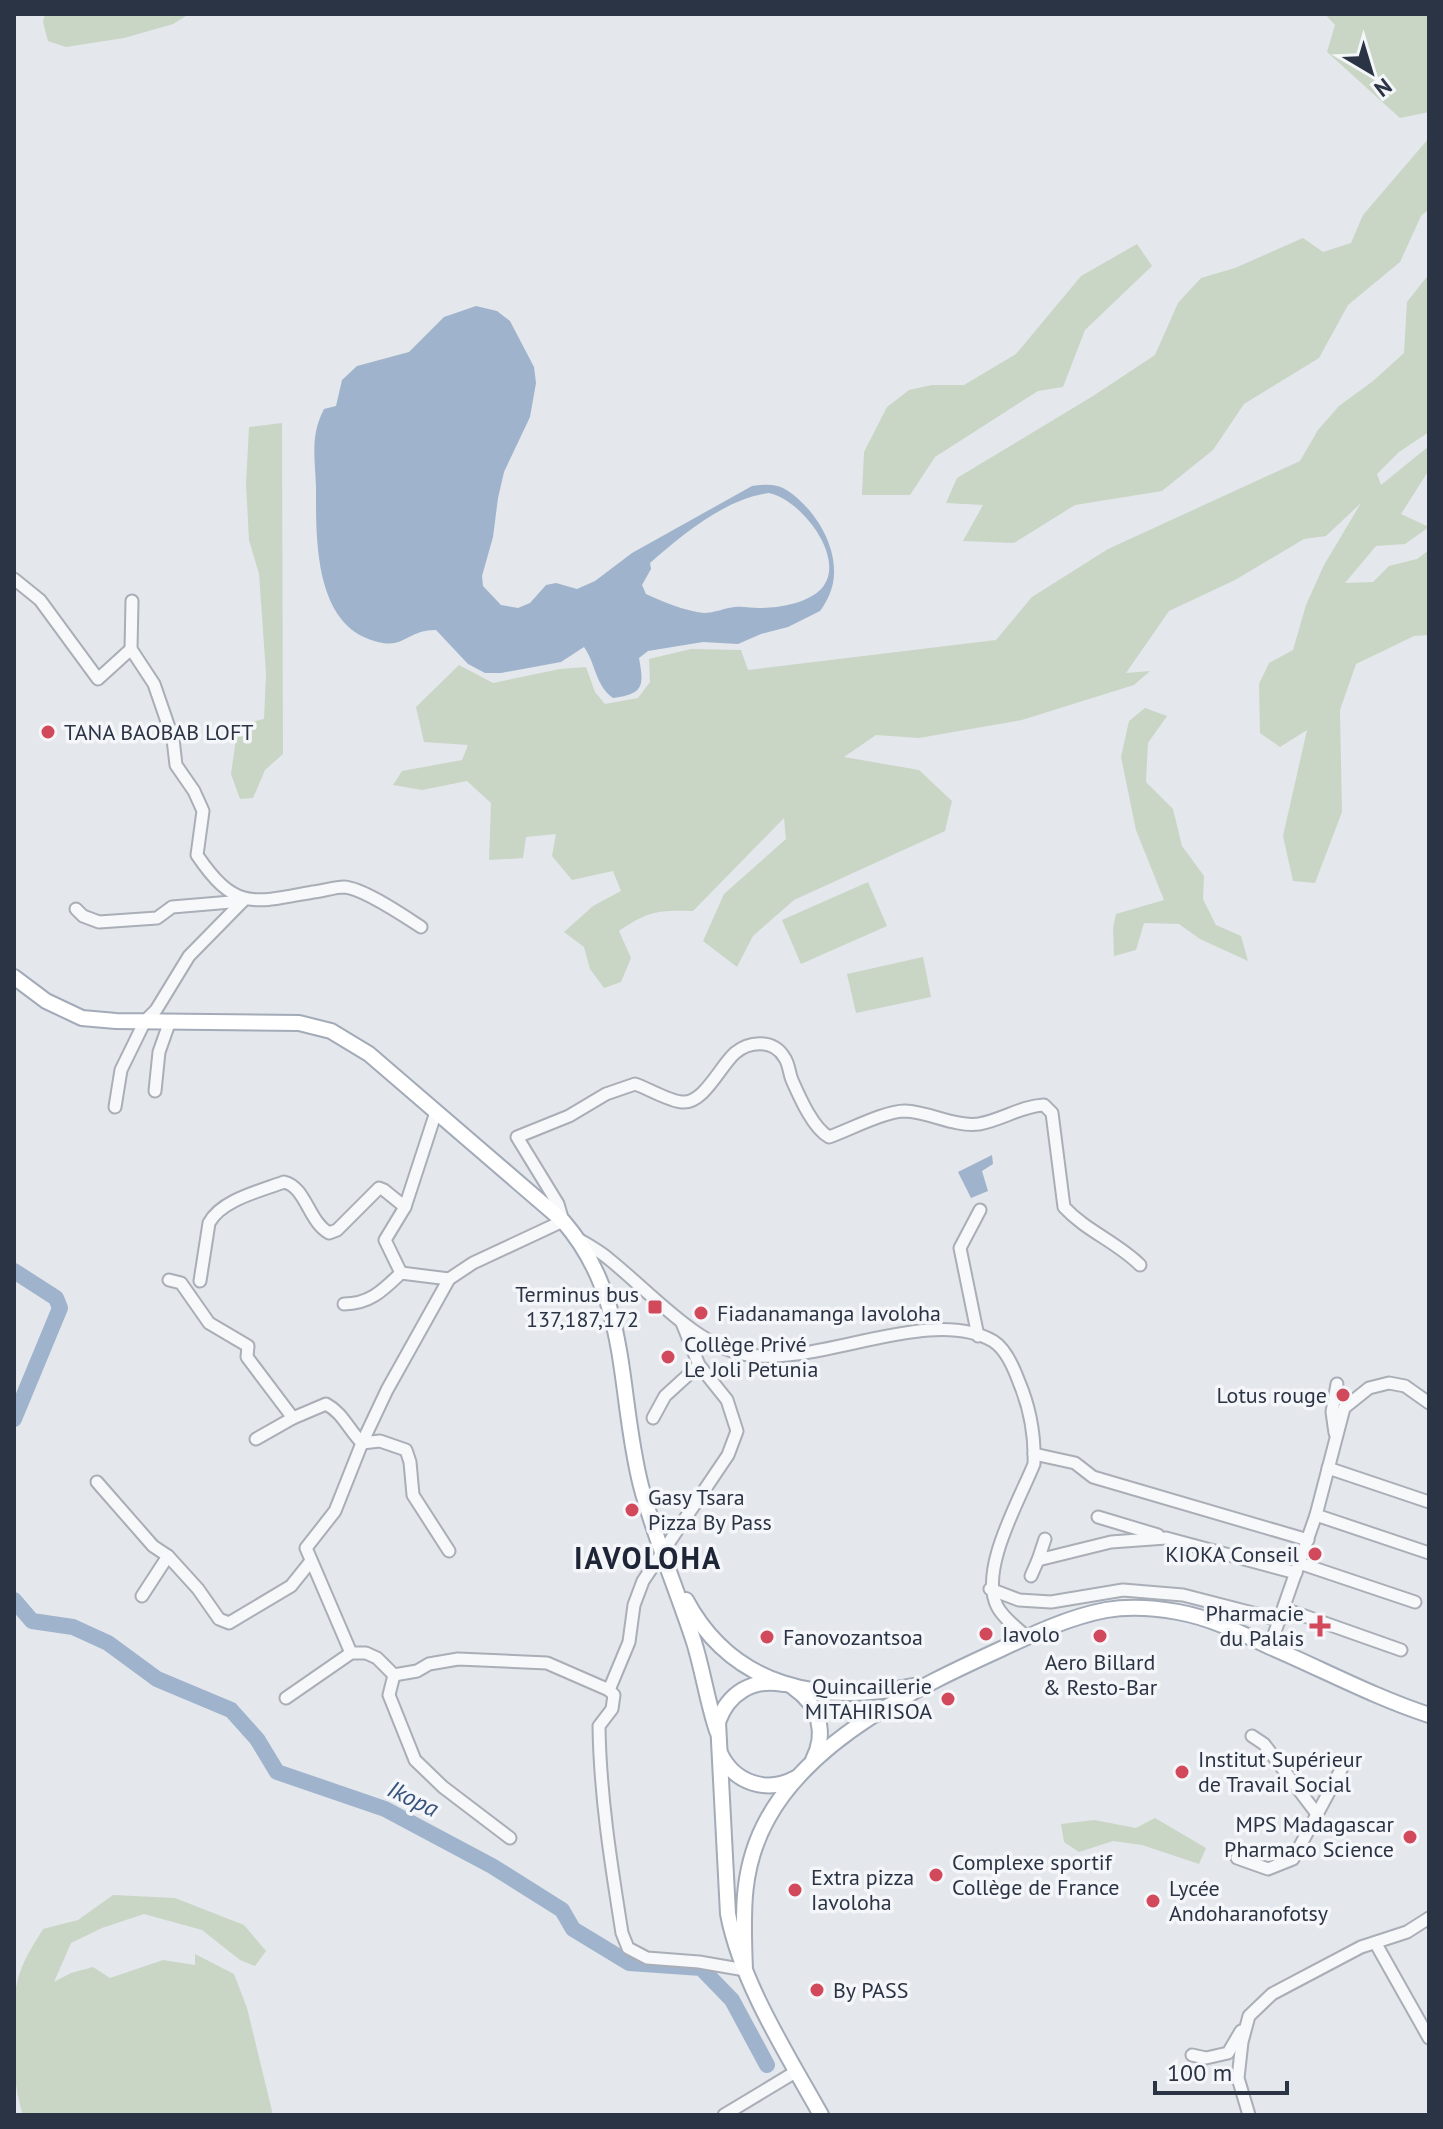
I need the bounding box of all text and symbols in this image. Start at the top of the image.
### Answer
north arrow [1331,32,1411,112]
text: N [1369,72,1398,103]
place label: TANA BAOBAB LOFT [64,718,253,746]
marker: TANA BAOBAB LOFT [39,723,57,741]
place label: Terminus bus 137,187,172 [515,1280,639,1333]
marker: Terminus bus 137,187,172 [646,1298,664,1316]
place label: Fiadanamanga Iavoloha [717,1299,941,1327]
marker: Fiadanamanga Iavoloha [692,1304,710,1322]
place label: Collège Privé Le Joli Petunia [684,1330,818,1383]
marker: Collège Privé Le Joli Petunia [659,1348,677,1366]
place label: Lotus rouge [1217,1381,1327,1409]
marker: Lotus rouge [1334,1386,1352,1404]
place label: Gasy Tsara Pizza By Pass [648,1483,772,1536]
marker: Gasy Tsara Pizza By Pass [623,1501,641,1519]
district label: IAVOLOHA [574,1538,722,1577]
place label: KIOKA Conseil [1165,1540,1300,1568]
marker: KIOKA Conseil [1306,1545,1324,1563]
place label: Pharmacie du Palais [1206,1599,1304,1652]
marker: Pharmacie du Palais [1311,1617,1329,1635]
place label: Iavolo [1002,1620,1060,1648]
place label: Fanovozantsoa [783,1623,923,1651]
marker: Iavolo [977,1625,995,1643]
marker: Aero Billard & Resto-Bar [1091,1627,1109,1645]
marker: Fanovozantsoa [758,1628,776,1646]
place label: Aero Billard & Resto-Bar [1043,1648,1158,1701]
place label: Quincaillerie MITAHIRISOA [805,1672,932,1725]
marker: Quincaillerie MITAHIRISOA [939,1690,957,1708]
place label: Institut Supérieur de Travail Social [1198,1745,1363,1798]
marker: Institut Supérieur de Travail Social [1173,1763,1191,1781]
water label: Ikopa [383,1773,444,1824]
place label: MPS Madagascar Pharmaco Science [1224,1810,1395,1863]
marker: MPS Madagascar Pharmaco Science [1401,1828,1419,1846]
place label: Complexe sportif Collège de France [952,1848,1120,1901]
place label: Extra pizza Iavoloha [811,1863,914,1916]
marker: Complexe sportif Collège de France [927,1866,945,1884]
place label: Lycée Andoharanofotsy [1169,1874,1329,1927]
marker: Extra pizza Iavoloha [786,1881,804,1899]
marker: Lycée Andoharanofotsy [1144,1892,1162,1910]
place label: By PASS [833,1976,908,2004]
marker: By PASS [808,1981,826,1999]
scale bar [1155,2045,1287,2095]
text: 100 m [1167,2057,1232,2088]

